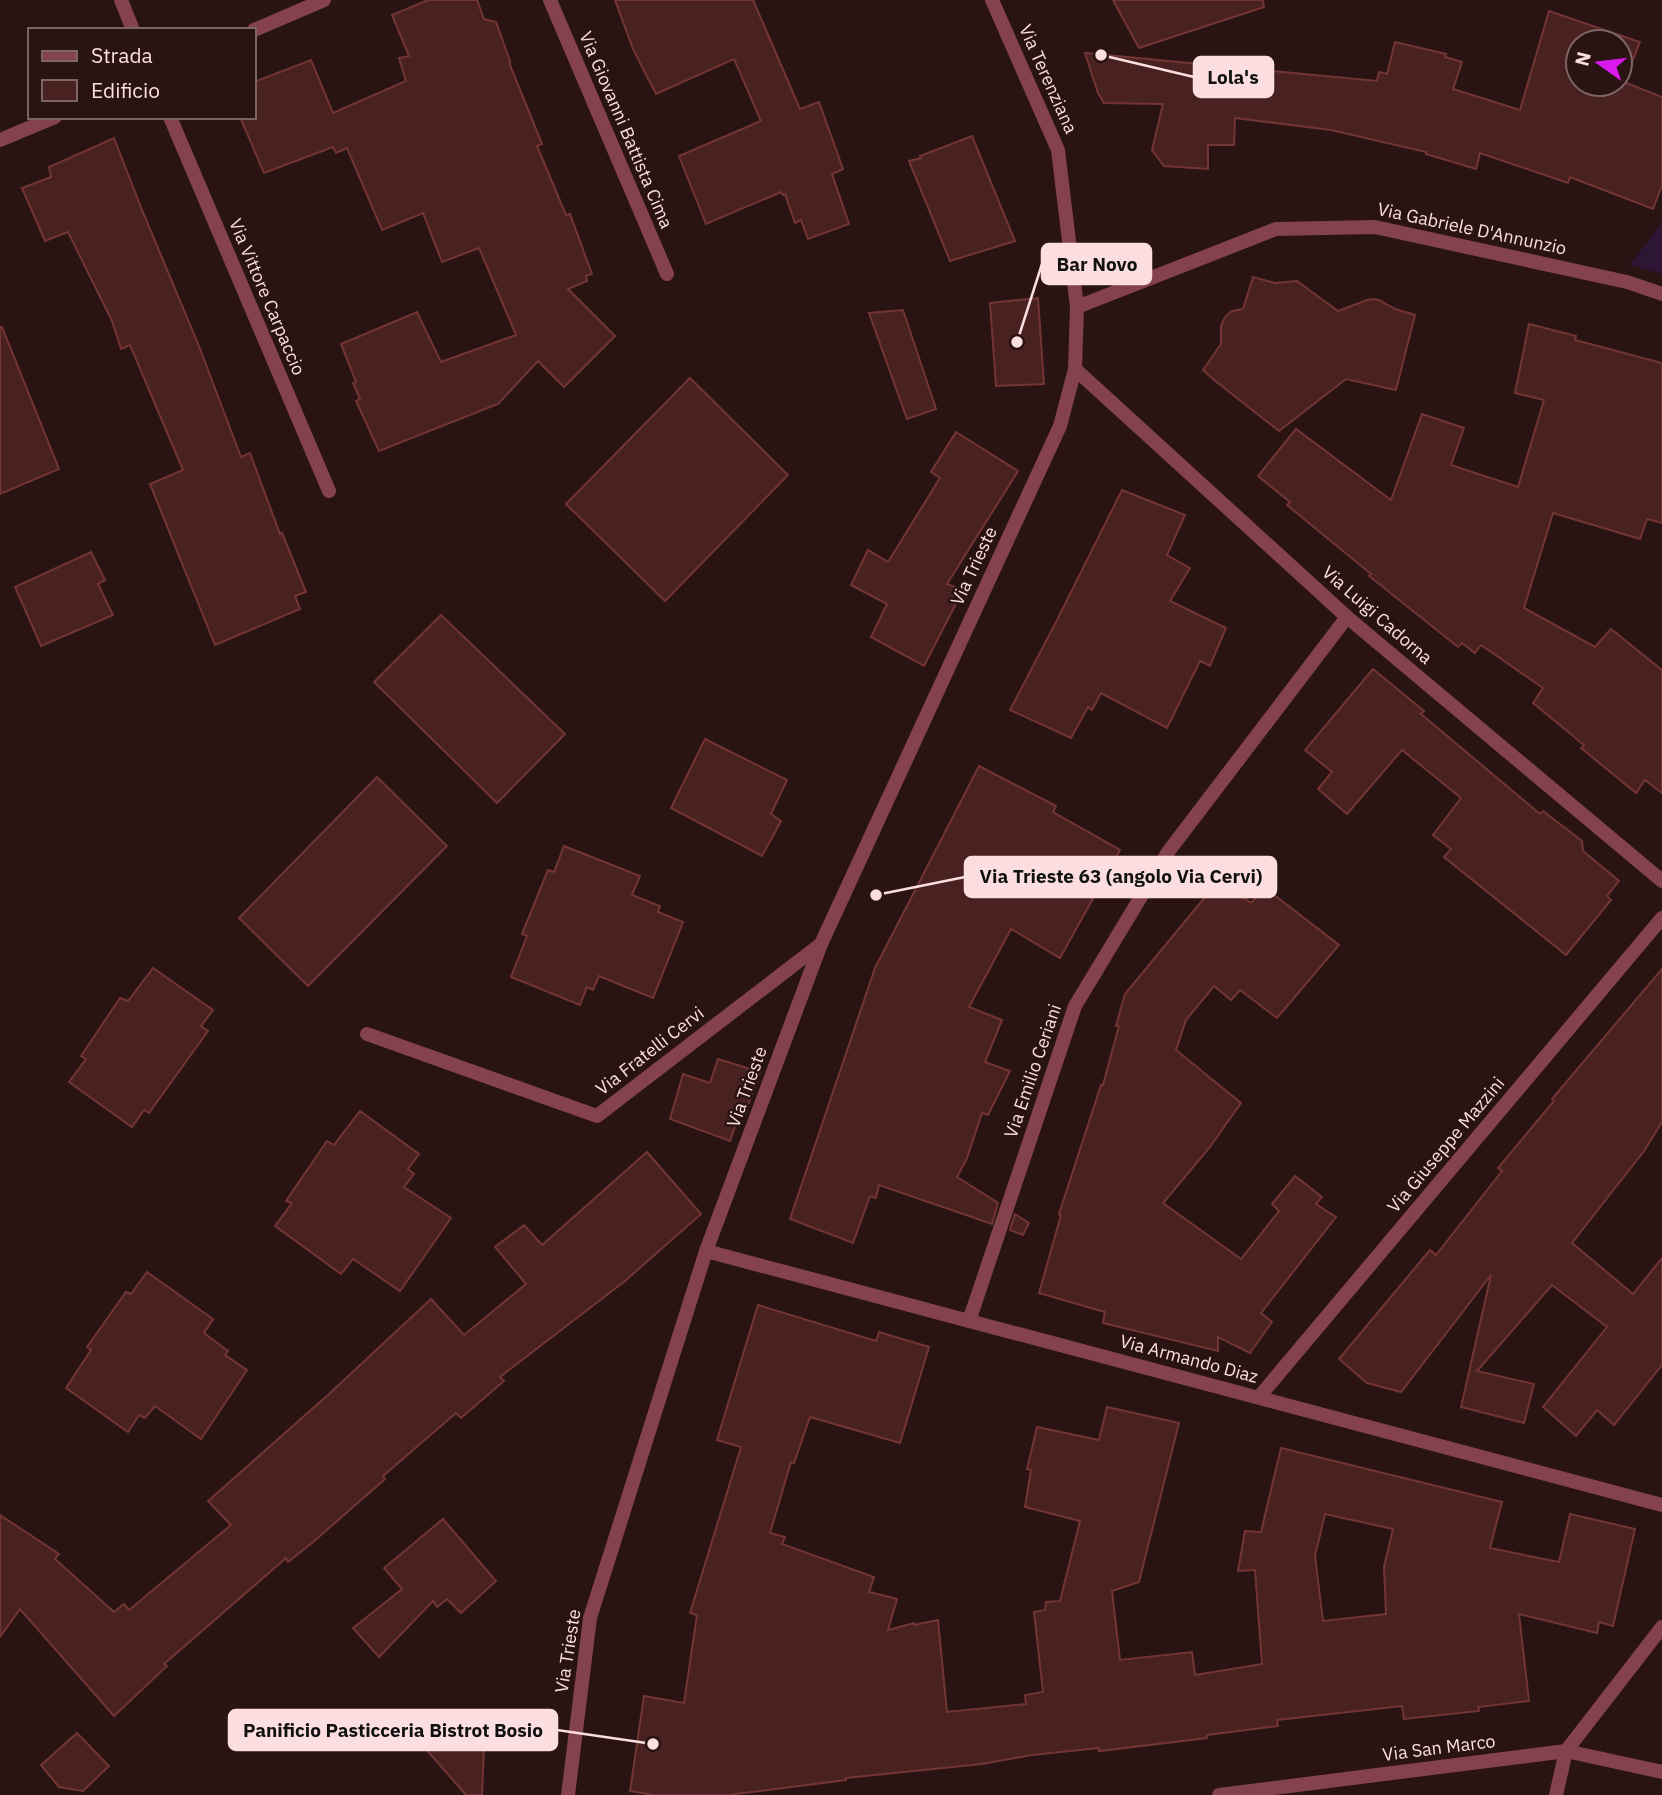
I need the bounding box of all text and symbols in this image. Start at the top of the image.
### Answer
street label: Via Terenziana [1014,21,1083,137]
legend [28,28,256,119]
street label: Via Giovanni Battista Cima [574,28,679,232]
north arrow [1564,28,1634,98]
text: Strada [91,41,153,69]
text: N [1569,49,1596,68]
callout: Lola's [1194,57,1273,97]
text: Lola's [1207,65,1259,89]
text: Edificio [91,76,160,104]
street label: Via Gabriele D'Annunzio [1376,197,1569,260]
street label: Via Vittore Carpaccio [224,215,311,379]
callout: Bar Novo [1042,244,1151,284]
text: Bar Novo [1057,252,1138,276]
street label: Via Trieste [945,523,1002,609]
street label: Via Luigi Cadorna [1317,560,1438,669]
callout: Via Trieste 63 (angolo Via Cervi) [965,857,1276,897]
text: Via Trieste 63 (angolo Via Cervi) [980,864,1262,888]
street label: Via Fratelli Cervi [591,1001,708,1100]
street label: Via Emilio Ceriani [999,1001,1066,1141]
street label: Via Trieste [721,1043,772,1131]
street label: Via Giuseppe Mazzini [1382,1072,1509,1217]
street label: Via Armando Diaz [1117,1329,1261,1388]
street label: Via Trieste [550,1607,585,1694]
callout: Panificio Pasticceria Bistrot Bosio [229,1710,557,1750]
text: Panificio Pasticceria Bistrot Bosio [243,1718,543,1742]
street label: Via San Marco [1381,1729,1497,1766]

